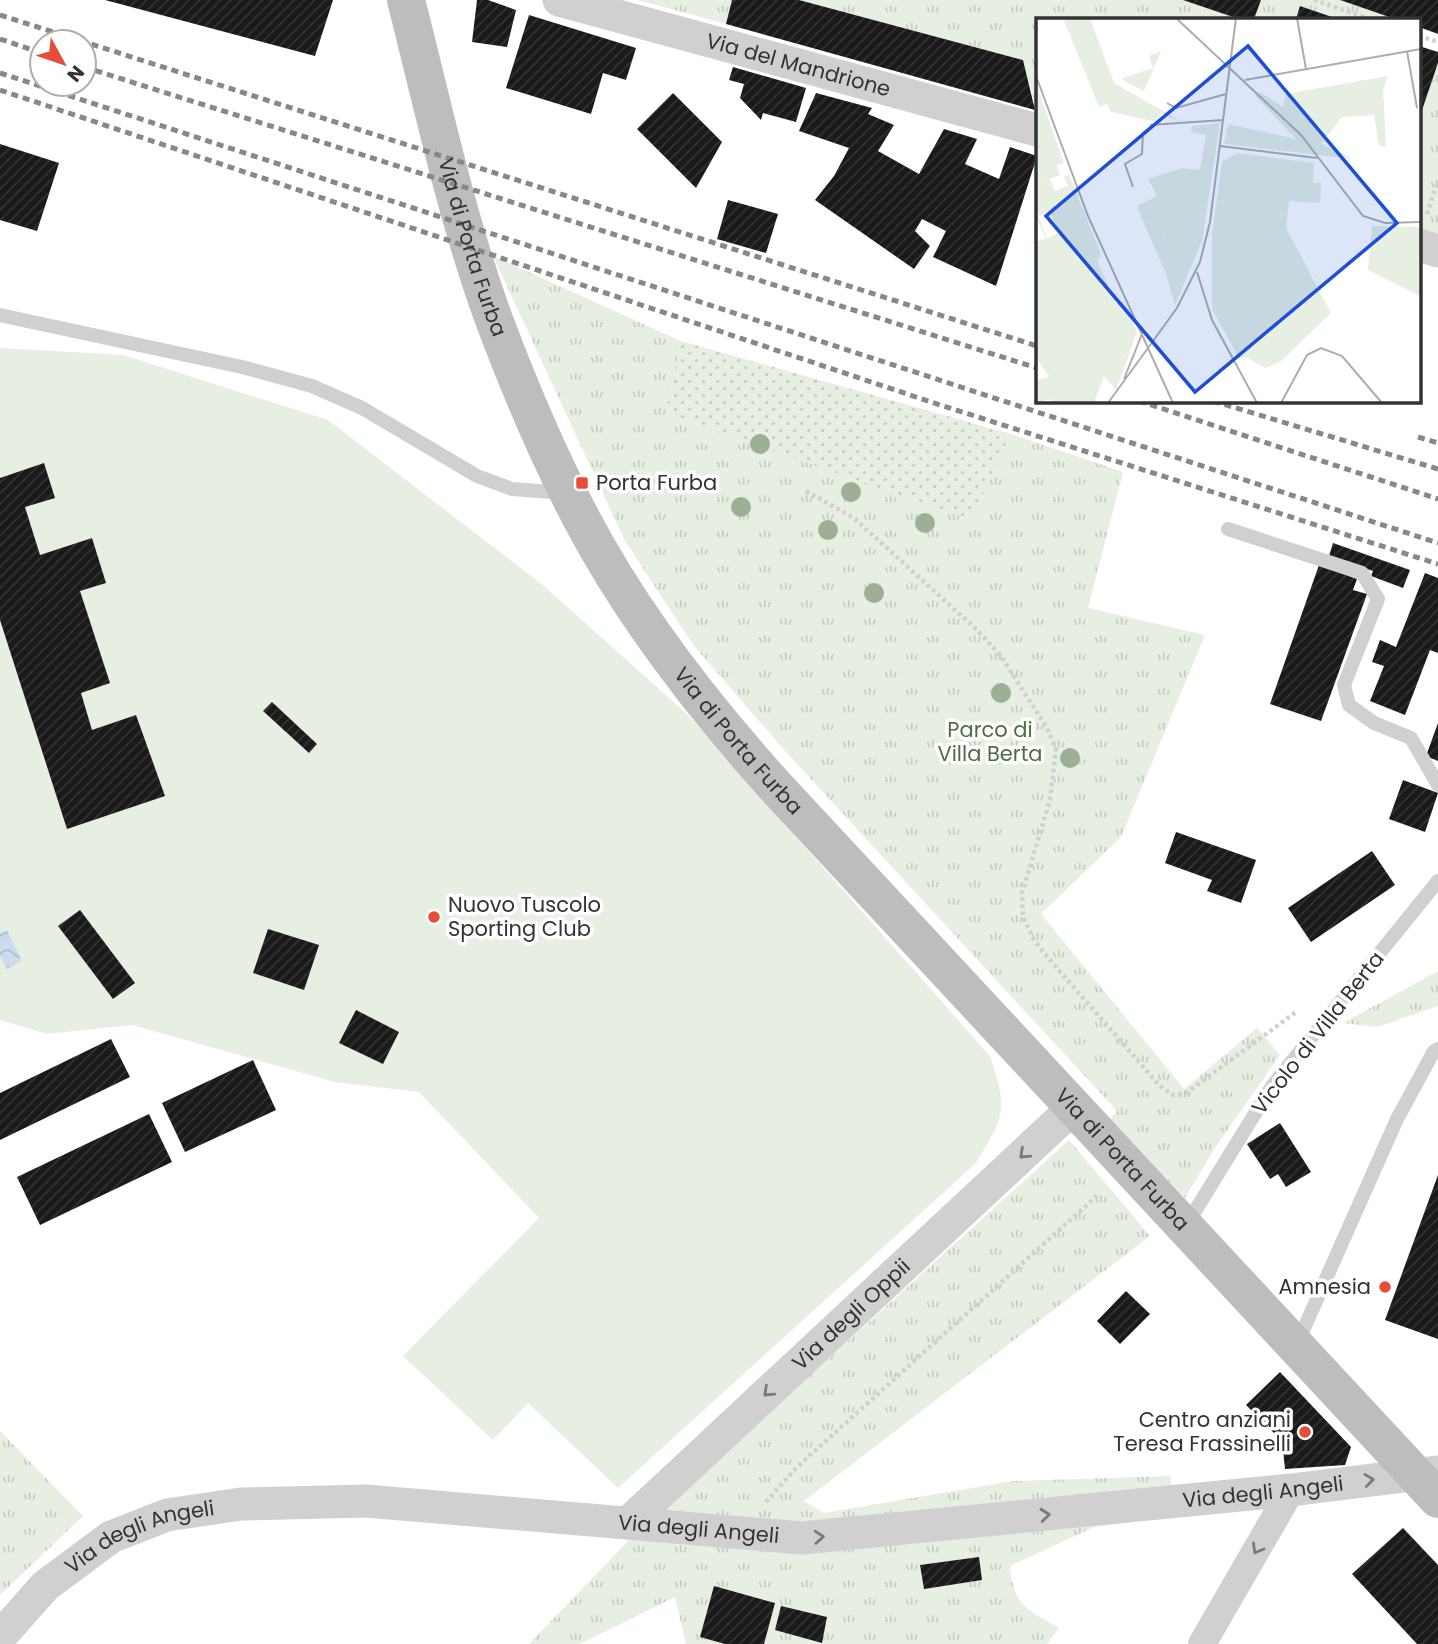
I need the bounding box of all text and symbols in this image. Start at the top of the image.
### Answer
inset map [1036,18,1420,402]
street label: Via del Mandrione [703,26,894,104]
north arrow [28,28,98,98]
text: N [61,59,91,88]
street label: Via di Porta Furba [432,155,514,340]
place label: Porta Furba [596,468,717,497]
marker: Porta Furba [574,475,590,491]
street label: Via di Porta Furba [668,661,810,821]
park label: Parco di Villa Berta [937,715,1043,768]
place label: Nuovo Tuscolo Sporting Club [448,890,601,943]
marker: Nuovo Tuscolo Sporting Club [426,909,442,925]
street label: Vicolo di Villa Berta [1245,945,1391,1120]
street label: Via di Porta Furba [1049,1081,1196,1237]
one-way arrow [1019,1146,1032,1158]
street label: Via degli Oppii [786,1252,916,1377]
place label: Amnesia [1278,1272,1371,1301]
marker: Amnesia [1377,1279,1393,1295]
one-way arrow [763,1384,776,1397]
place label: Centro anziani Teresa Frassinelli [1113,1405,1291,1458]
marker: Centro anziani Teresa Frassinelli [1297,1424,1313,1440]
street label: Via degli Angeli [1181,1469,1345,1515]
one-way arrow [1363,1472,1375,1487]
street label: Via degli Angeli [59,1493,216,1580]
street label: Via degli Angeli [617,1507,780,1550]
one-way arrow [1040,1508,1051,1523]
one-way arrow [814,1530,825,1545]
one-way arrow [1252,1541,1265,1554]

